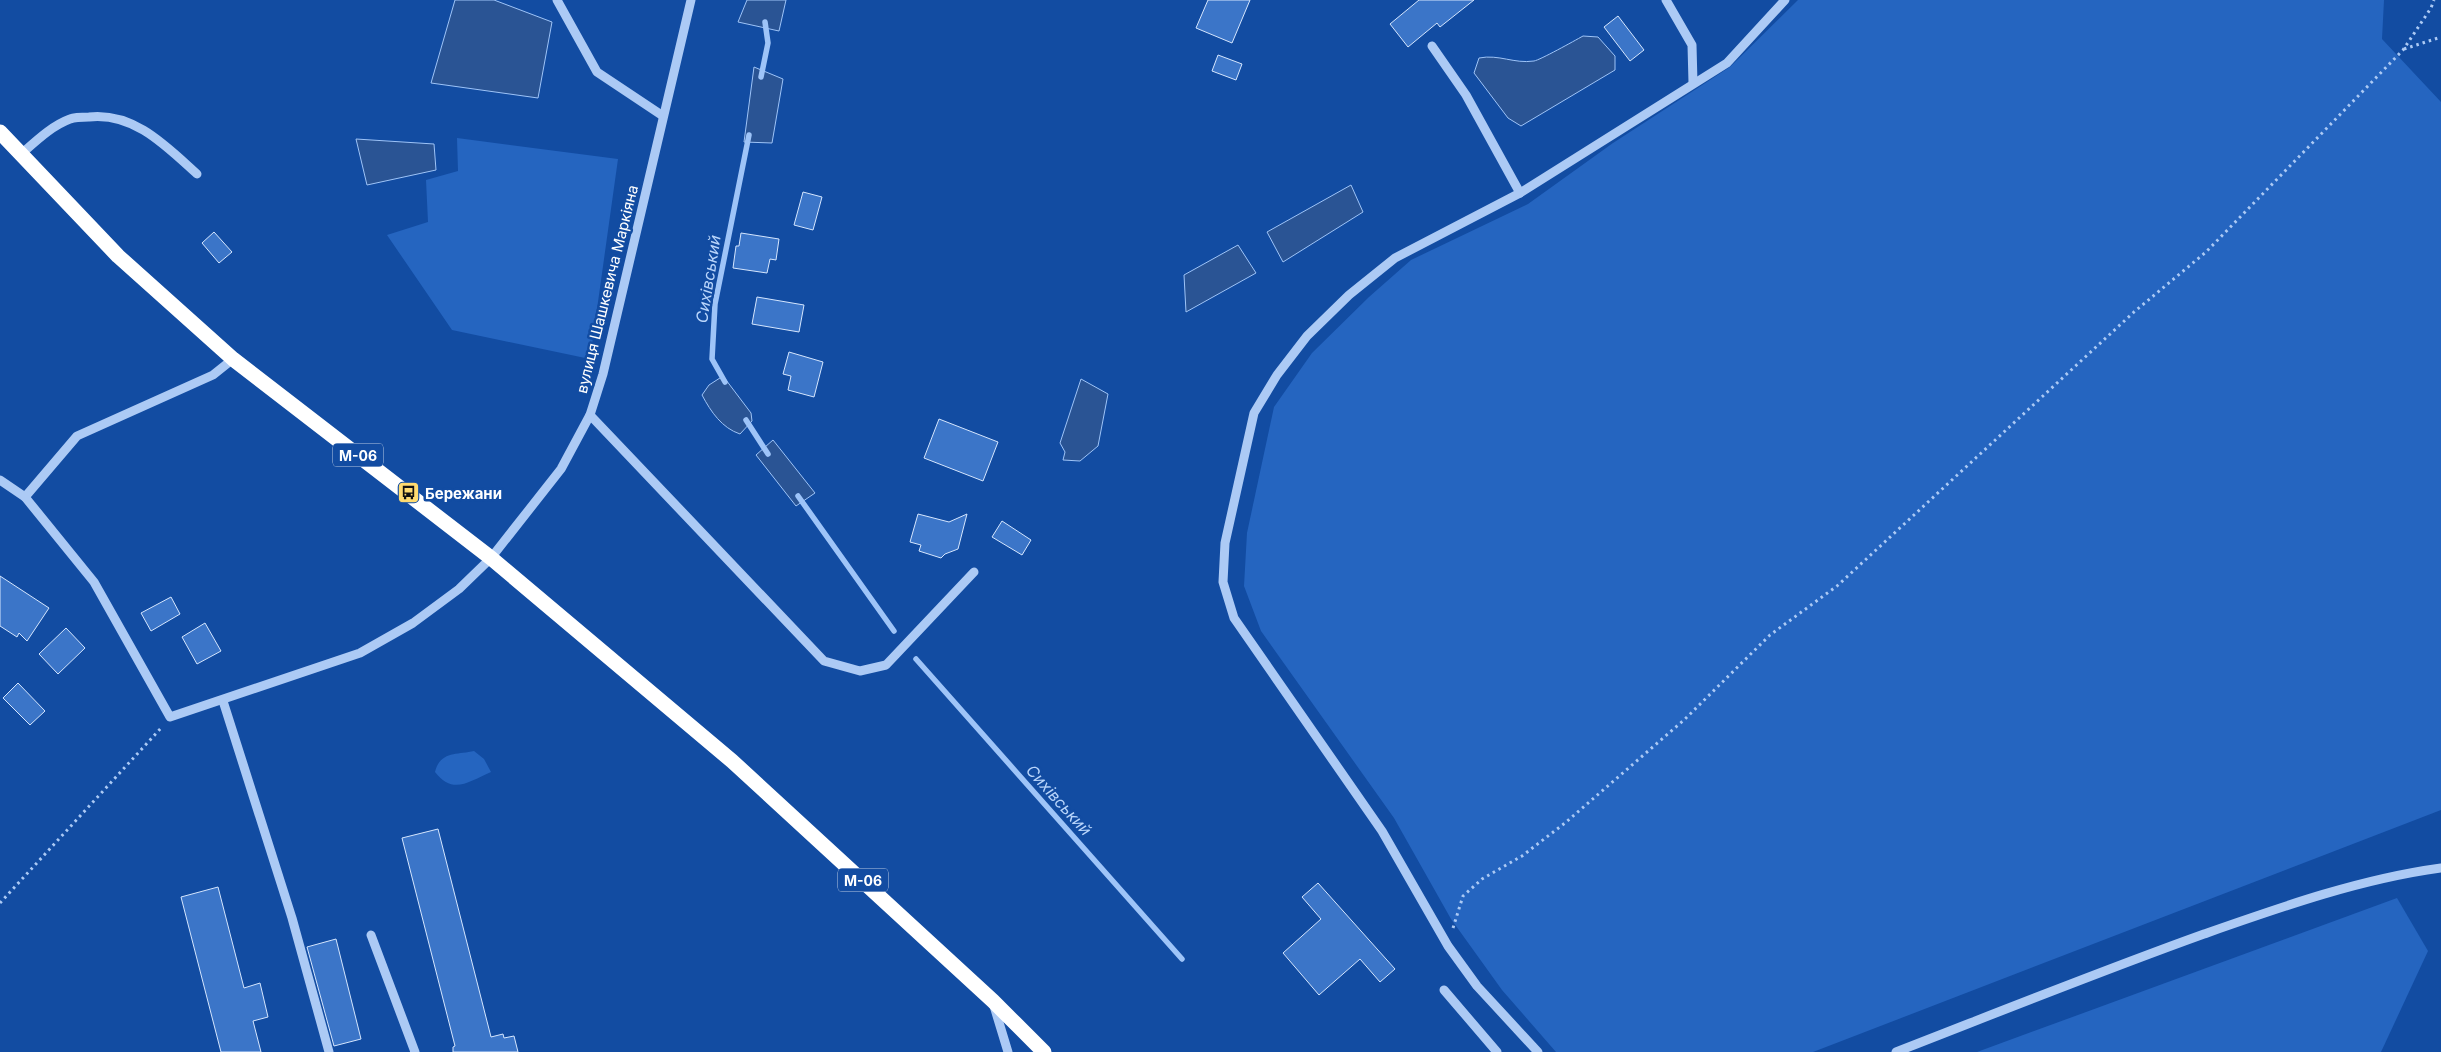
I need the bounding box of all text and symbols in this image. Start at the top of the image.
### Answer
street label: вулиця Шашкевича Маркіяна [572,183,642,395]
water label: Сихівський [691,234,725,324]
road number: М-06 [333,444,383,466]
bus stop icon: Бережани [397,481,421,505]
place label: Бережани [425,484,502,503]
water label: Сихівський [1022,760,1096,840]
road number: М-06 [838,868,888,892]

